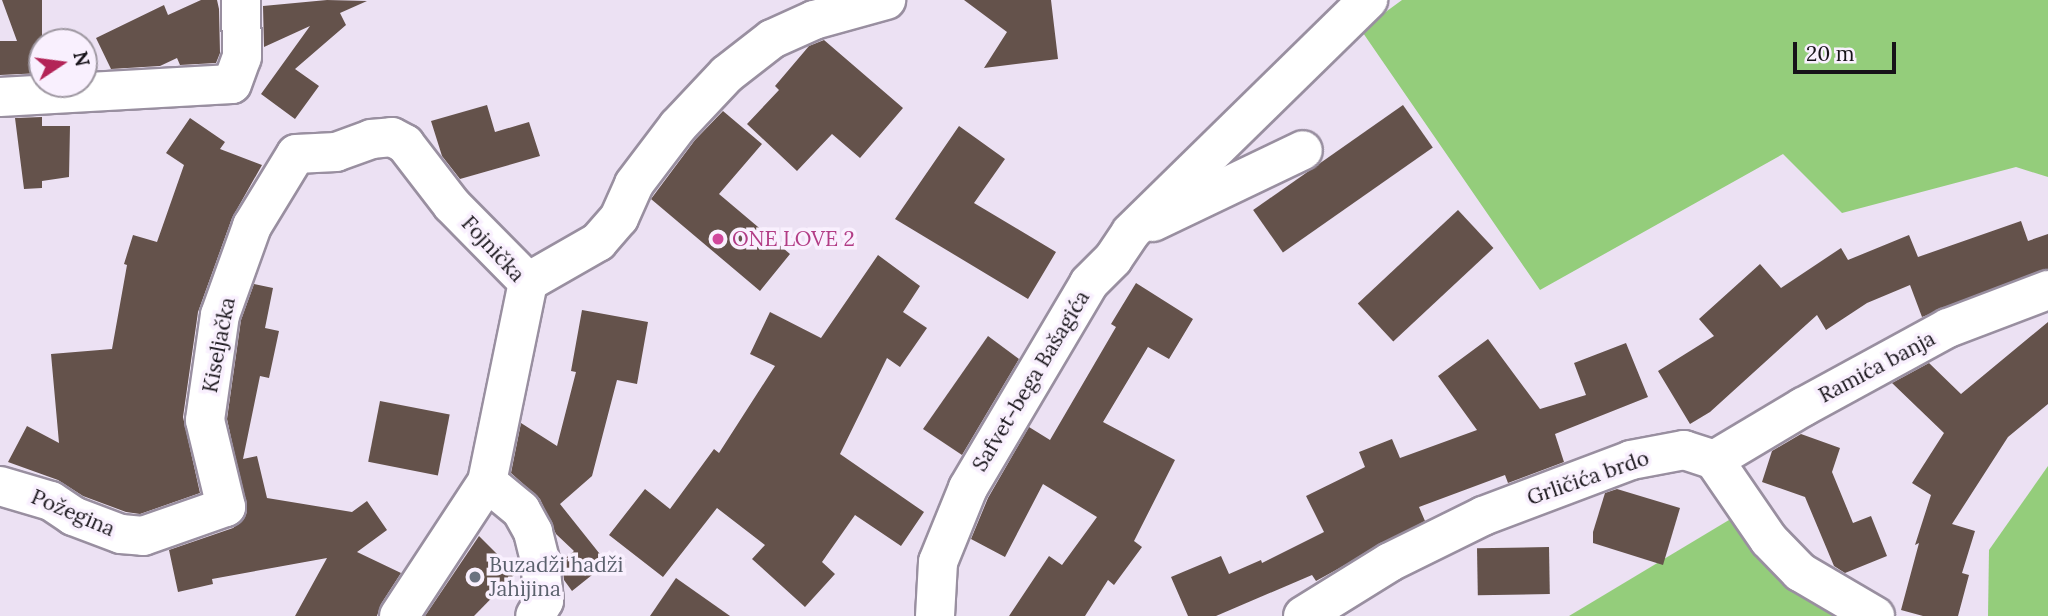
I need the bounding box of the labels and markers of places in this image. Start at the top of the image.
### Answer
place label: ONE LOVE 2 [732,226,855,252]
marker: ONE LOVE 2 [710,231,726,247]
place label: Buzadži hadži Jahijina [489,552,623,602]
marker: Buzadži hadži Jahijina [467,569,483,585]

